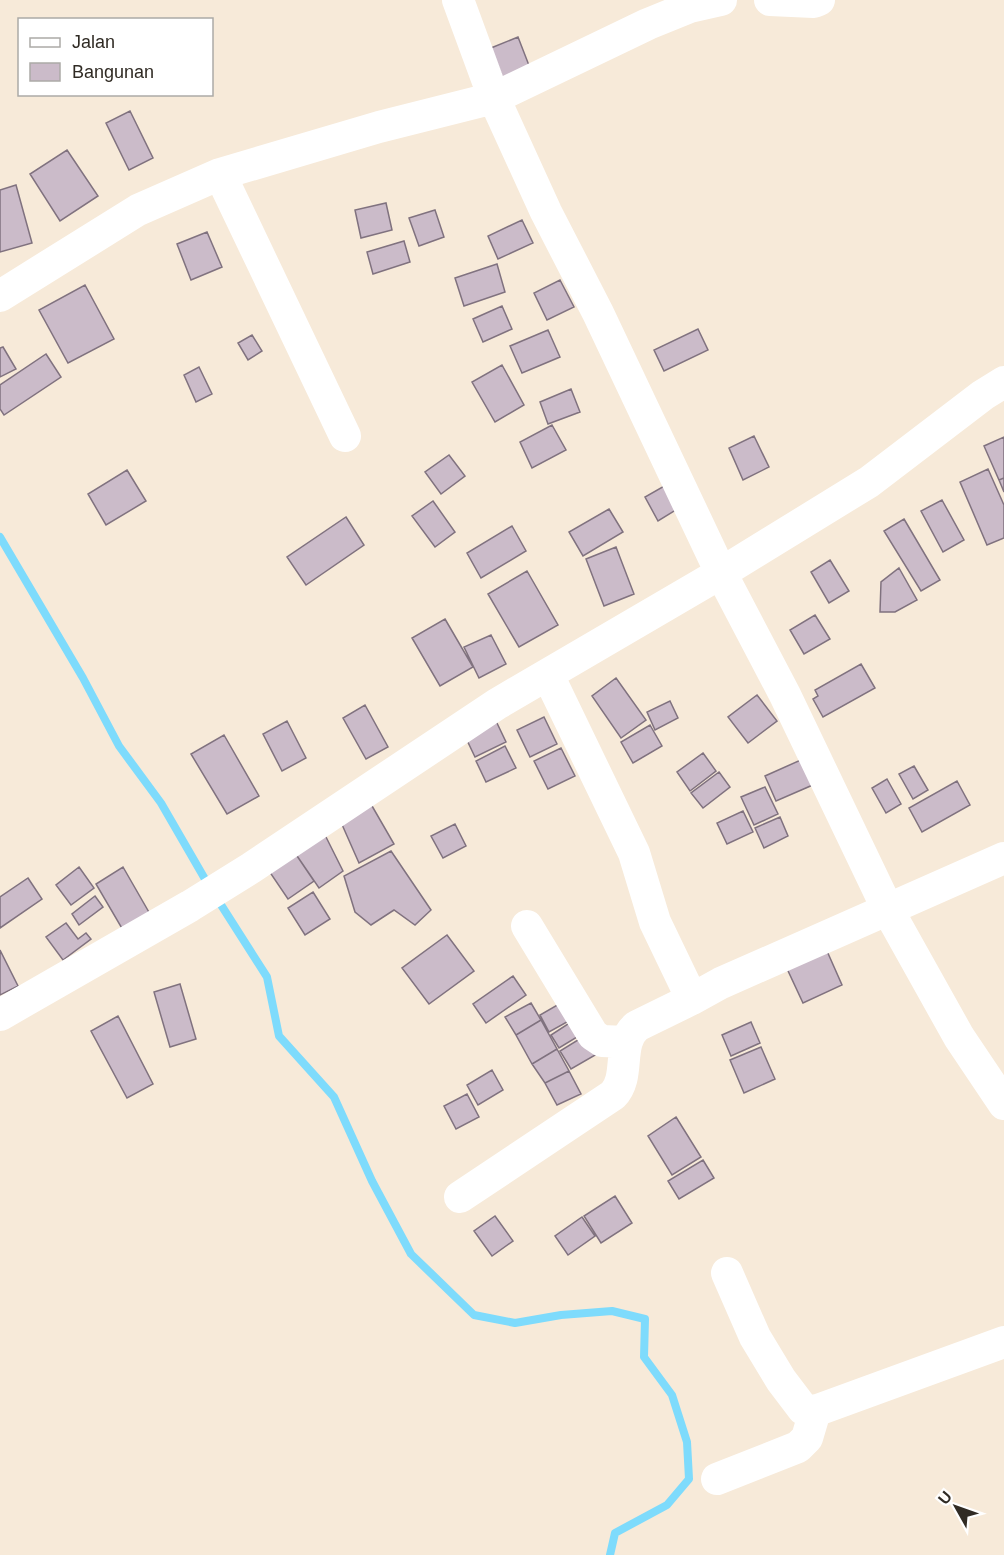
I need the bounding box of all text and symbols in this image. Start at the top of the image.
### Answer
legend [18,18,213,96]
text: Jalan [72,32,115,52]
text: Bangunan [72,62,154,82]
north arrow [926,1477,986,1537]
text: U [935,1488,955,1508]

